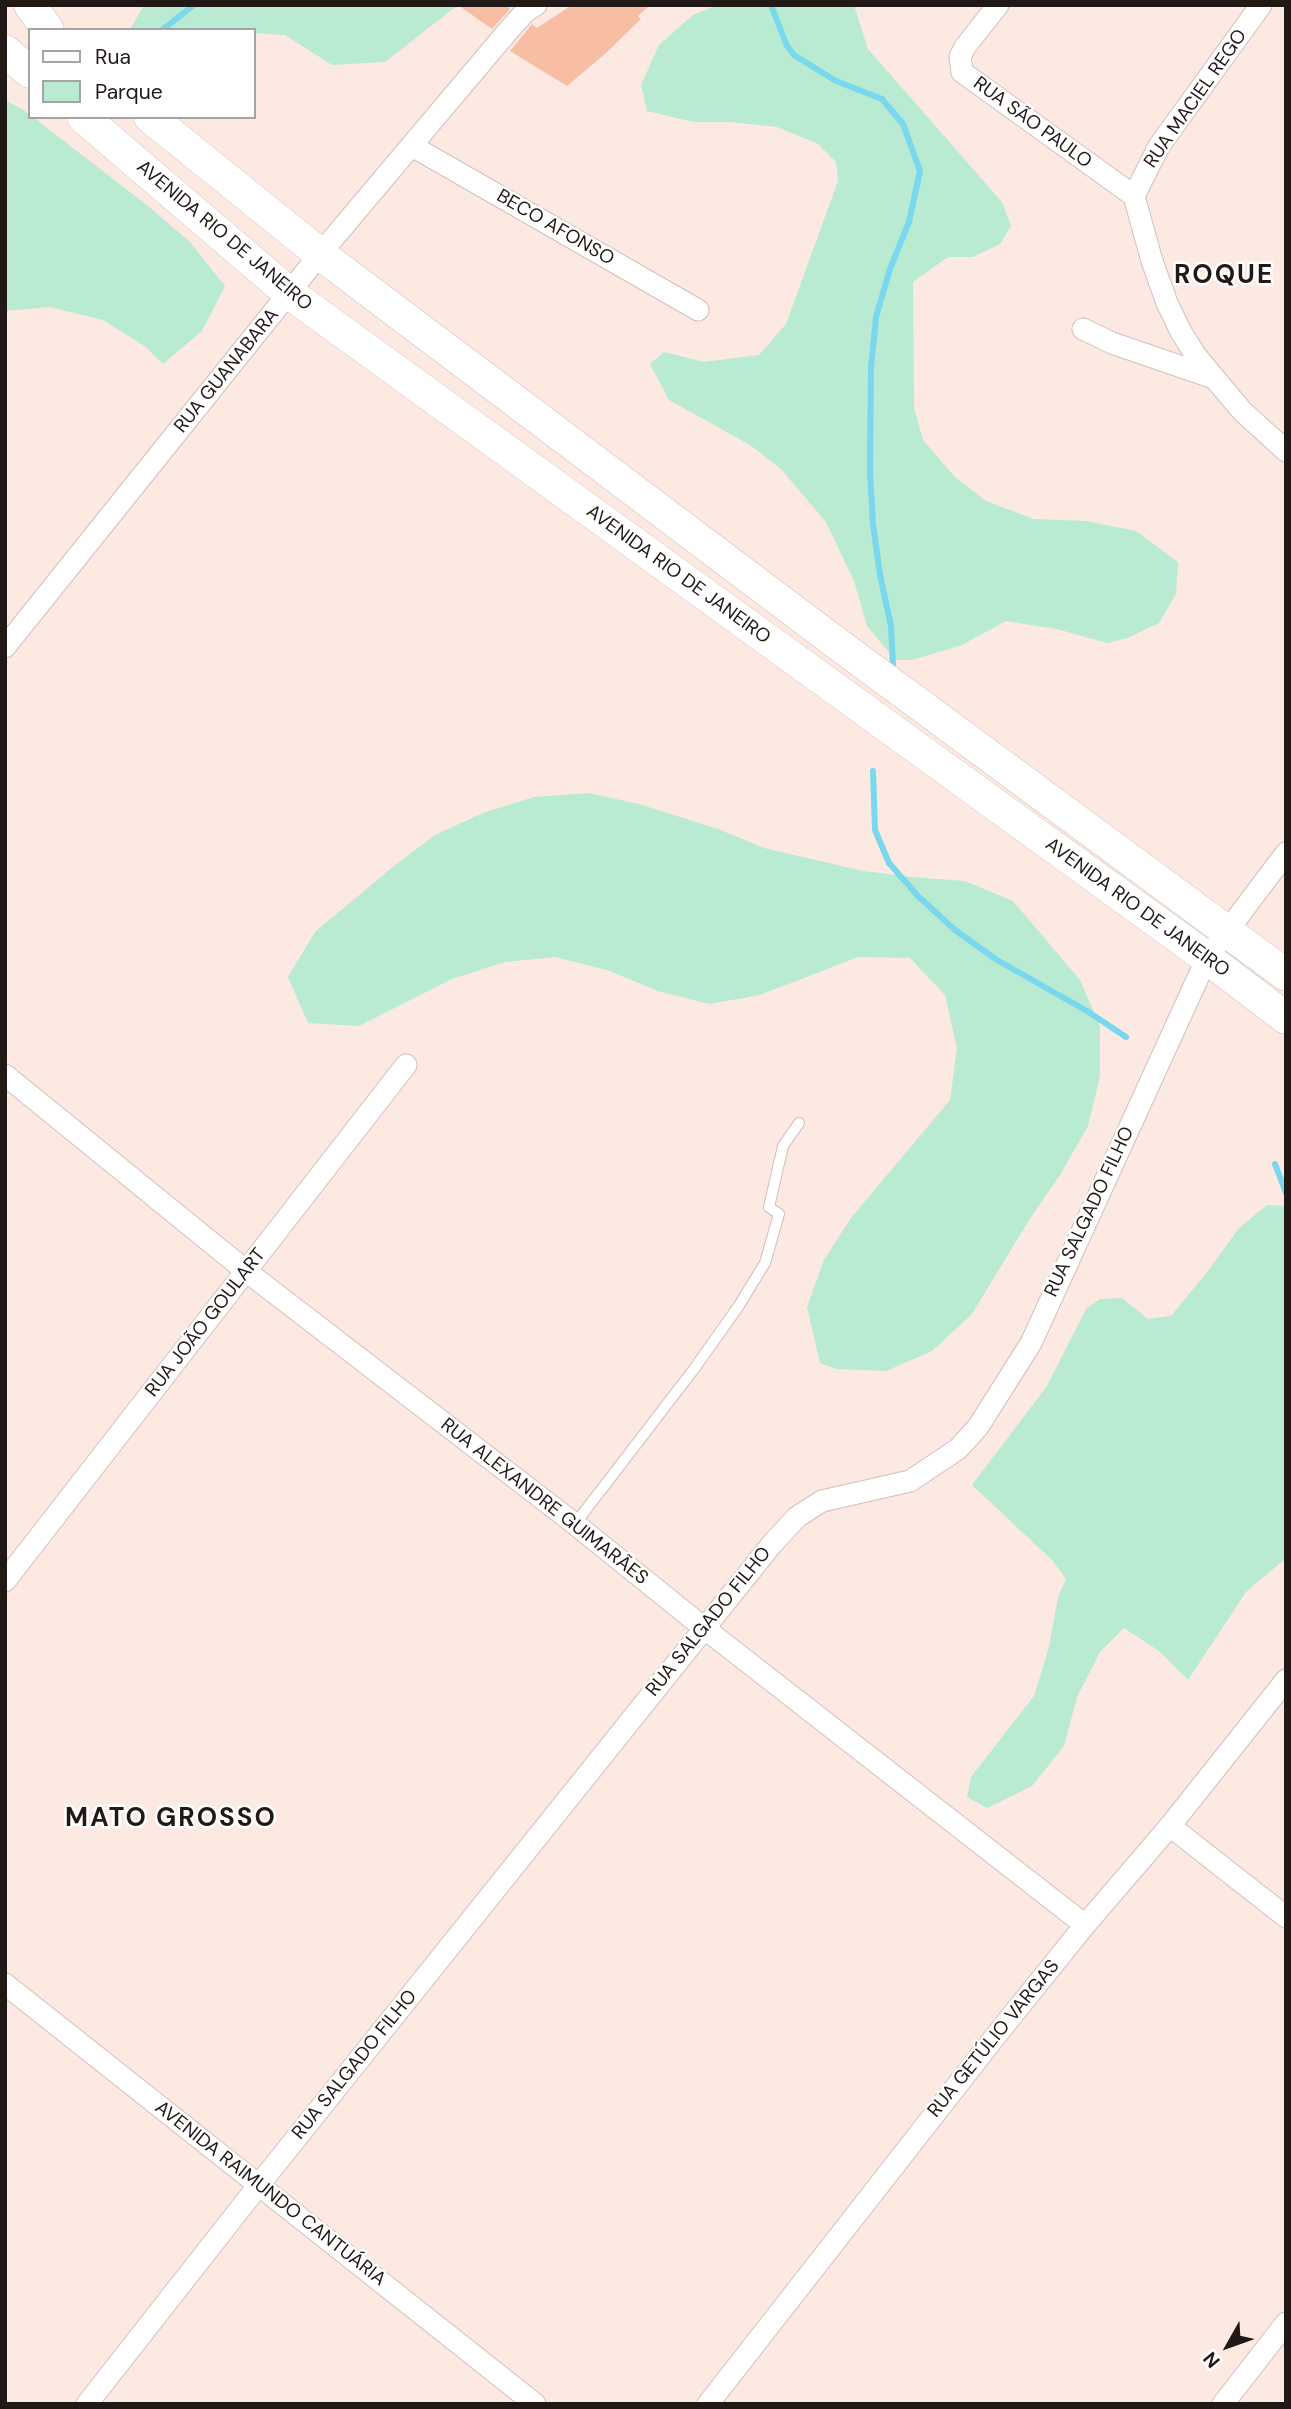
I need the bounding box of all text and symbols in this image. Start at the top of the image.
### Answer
street label: RUA MACIEL REGO [1140,25,1252,173]
legend [28,28,256,119]
text: Rua [95,43,131,71]
street label: RUA SÃO PAULO [968,72,1096,174]
text: Parque [95,78,163,106]
street label: AVENIDA RIO DE JANEIRO [132,156,316,316]
street label: BECO AFONSO [492,185,618,271]
district label: ROQUE [1175,260,1273,292]
street label: RUA GUANABARA [170,304,284,438]
street label: AVENIDA RIO DE JANEIRO [582,501,774,649]
street label: AVENIDA RIO DE JANEIRO [1041,834,1233,982]
street label: RUA SALGADO FILHO [1040,1123,1140,1301]
street label: RUA JOÃO GOULART [141,1244,271,1402]
street label: RUA ALEXANDRE GUIMARÃES [436,1414,652,1590]
street label: RUA SALGADO FILHO [642,1543,776,1701]
district label: MATO GROSSO [66,1803,276,1835]
street label: RUA GETÚLIO VARGAS [923,1956,1065,2122]
street label: RUA SALGADO FILHO [288,1986,422,2144]
street label: AVENIDA RAIMUNDO CANTUÁRIA [150,2097,390,2291]
north arrow [1193,2311,1263,2381]
text: N [1198,2346,1226,2373]

